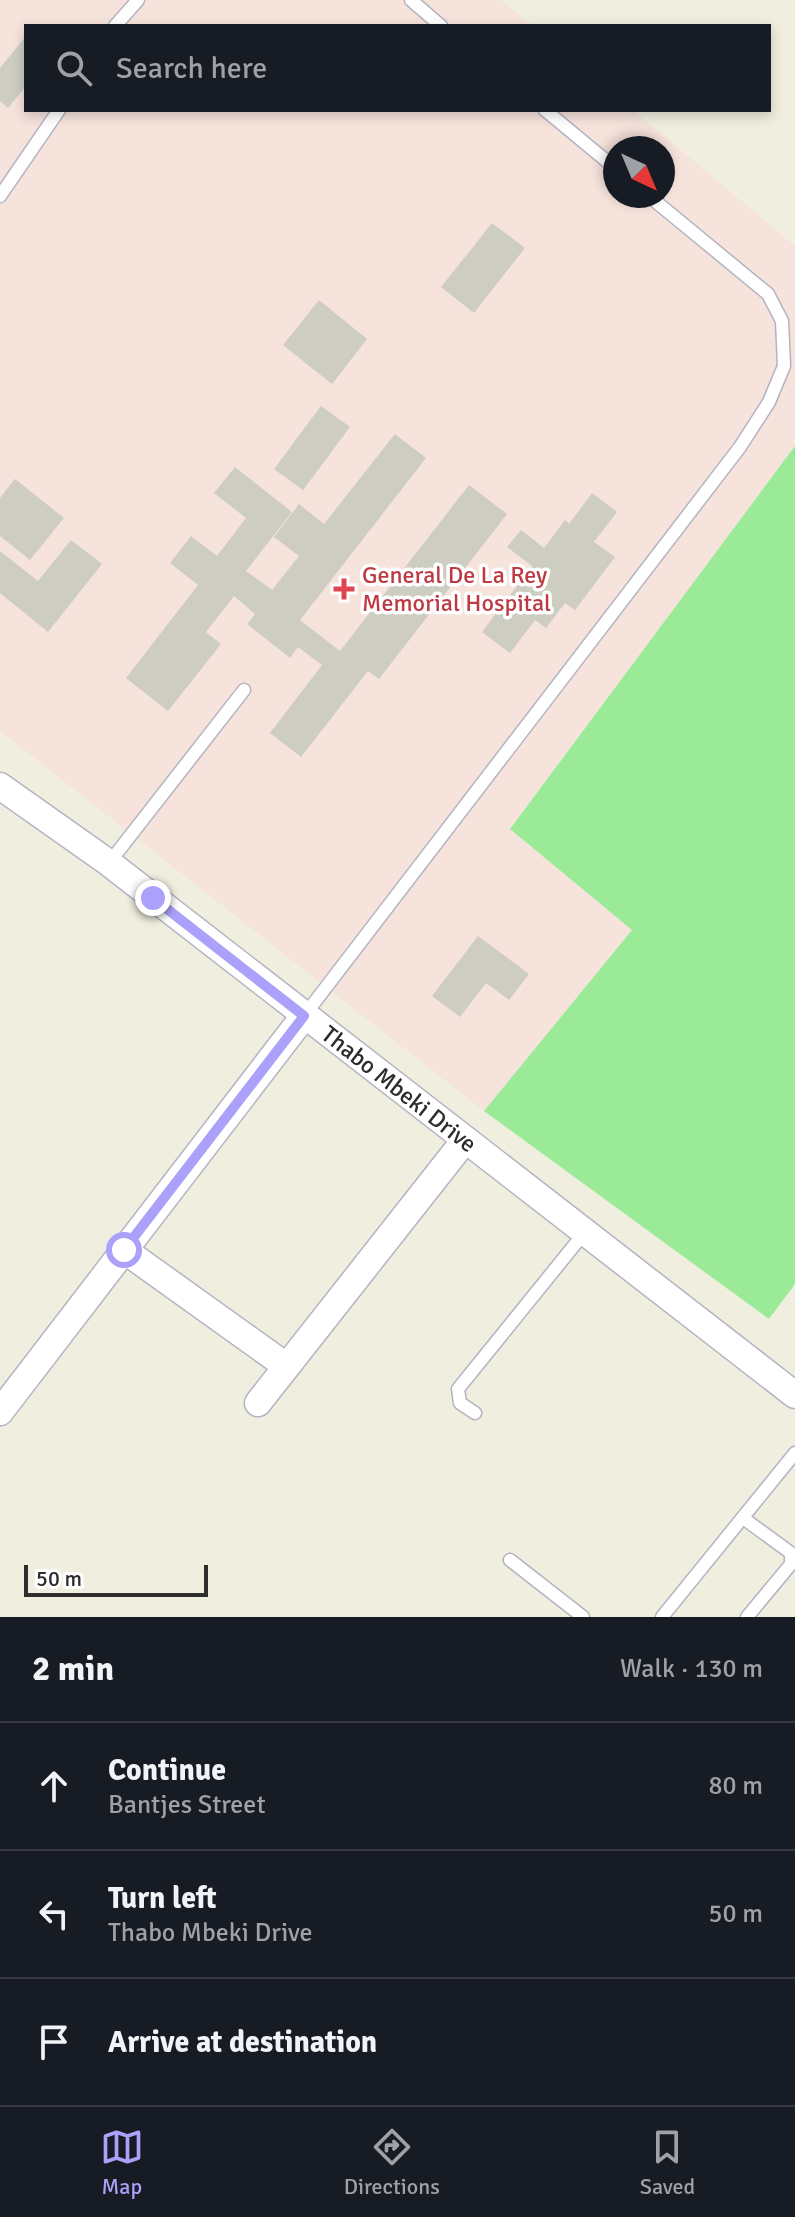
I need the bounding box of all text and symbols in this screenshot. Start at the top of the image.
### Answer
search box [24,24,771,112]
icon: search [52,46,96,90]
text: Search here [116,50,267,87]
north arrow [603,136,675,208]
place label: General De La Rey Memorial Hospital [362,560,551,618]
marker: General De La Rey Memorial Hospital [333,578,355,600]
route end [135,880,171,916]
street label: Thabo Mbeki Drive [315,1019,483,1159]
route start [106,1232,142,1268]
scale bar [24,1561,208,1597]
text: 50 m [36,1565,82,1592]
text: 2 min [32,1648,114,1690]
text: Walk · 130 m [620,1653,763,1685]
text: Continue [108,1752,226,1789]
icon: ahead [32,1764,76,1808]
text: 80 m [708,1770,763,1802]
text: Bantjes Street [108,1789,265,1821]
text: Turn left [108,1880,217,1917]
icon: left [32,1892,76,1936]
text: 50 m [708,1898,763,1930]
text: Thabo Mbeki Drive [108,1917,313,1949]
icon: arrive [32,2020,76,2064]
text: Arrive at destination [108,2024,377,2061]
tab: Map [100,2125,144,2200]
tab: Directions [344,2125,440,2200]
tab: Saved [640,2125,695,2200]

